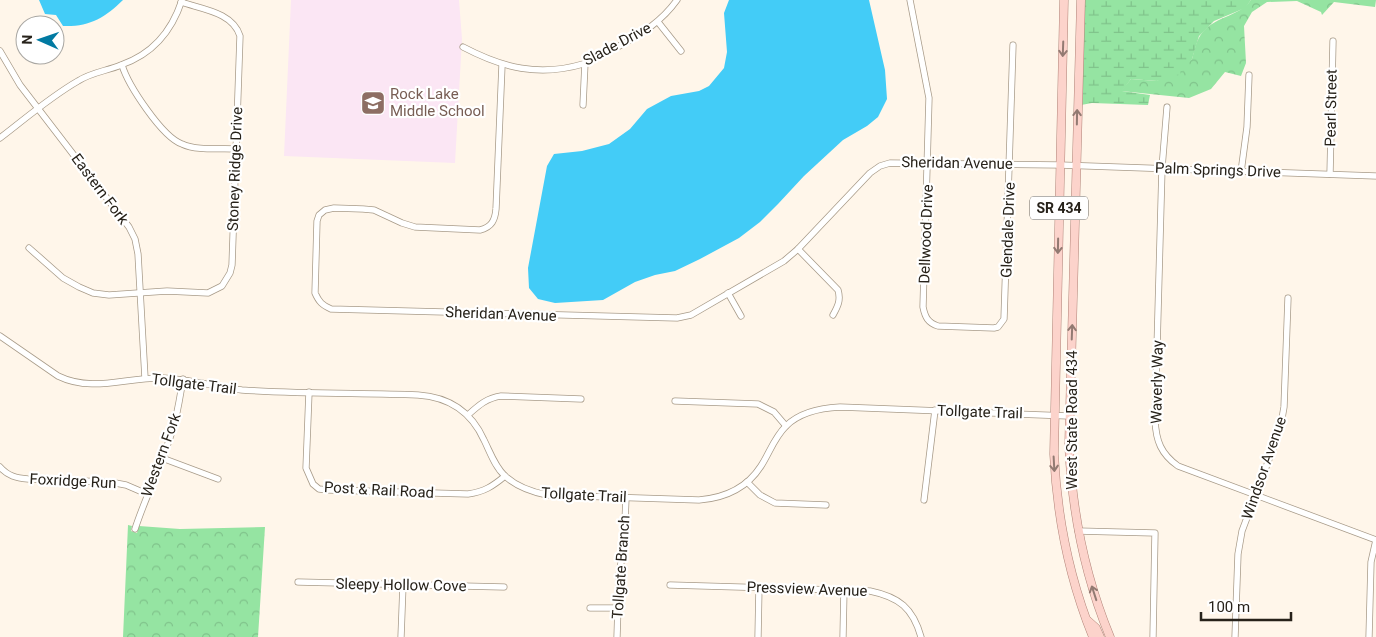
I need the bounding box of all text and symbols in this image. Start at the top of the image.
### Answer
north arrow [15,15,65,65]
street label: Slade Drive [580,19,654,69]
text: N [19,34,35,45]
one-way arrow [1058,40,1068,56]
street label: Pearl Street [1321,69,1341,147]
place label: Rock Lake Middle School [390,85,485,120]
school or university icon: Rock Lake Middle School [360,90,386,116]
street label: Stoney Ridge Drive [224,107,246,231]
one-way arrow [1072,109,1082,125]
street label: Eastern Fork [68,150,133,228]
street label: Sheridan Avenue [901,153,1013,173]
street label: Palm Springs Drive [1155,159,1281,181]
street label: Glendale Drive [997,182,1019,278]
street label: Dellwood Drive [915,184,937,284]
road number: SR 434 [1030,197,1088,220]
one-way arrow [1053,238,1062,254]
street label: Sheridan Avenue [445,303,557,325]
one-way arrow [1067,324,1076,340]
street label: Waverly Way [1147,340,1167,424]
street label: West State Road 434 [1063,350,1081,490]
street label: Tollgate Trail [150,370,238,398]
street label: Tollgate Trail [937,402,1023,422]
street label: Western Fork [137,410,185,499]
street label: Windsor Avenue [1238,414,1290,522]
one-way arrow [1050,456,1059,472]
street label: Foxridge Run [29,470,117,492]
street label: Post & Rail Road [324,478,434,502]
street label: Tollgate Trail [541,484,627,506]
street label: Tollgate Branch [608,515,634,619]
street label: Sleepy Hollow Cove [335,575,467,595]
street label: Pressview Avenue [746,578,868,600]
one-way arrow [1088,586,1098,602]
scale bar [1201,590,1291,622]
text: 100 m [1208,598,1250,616]

